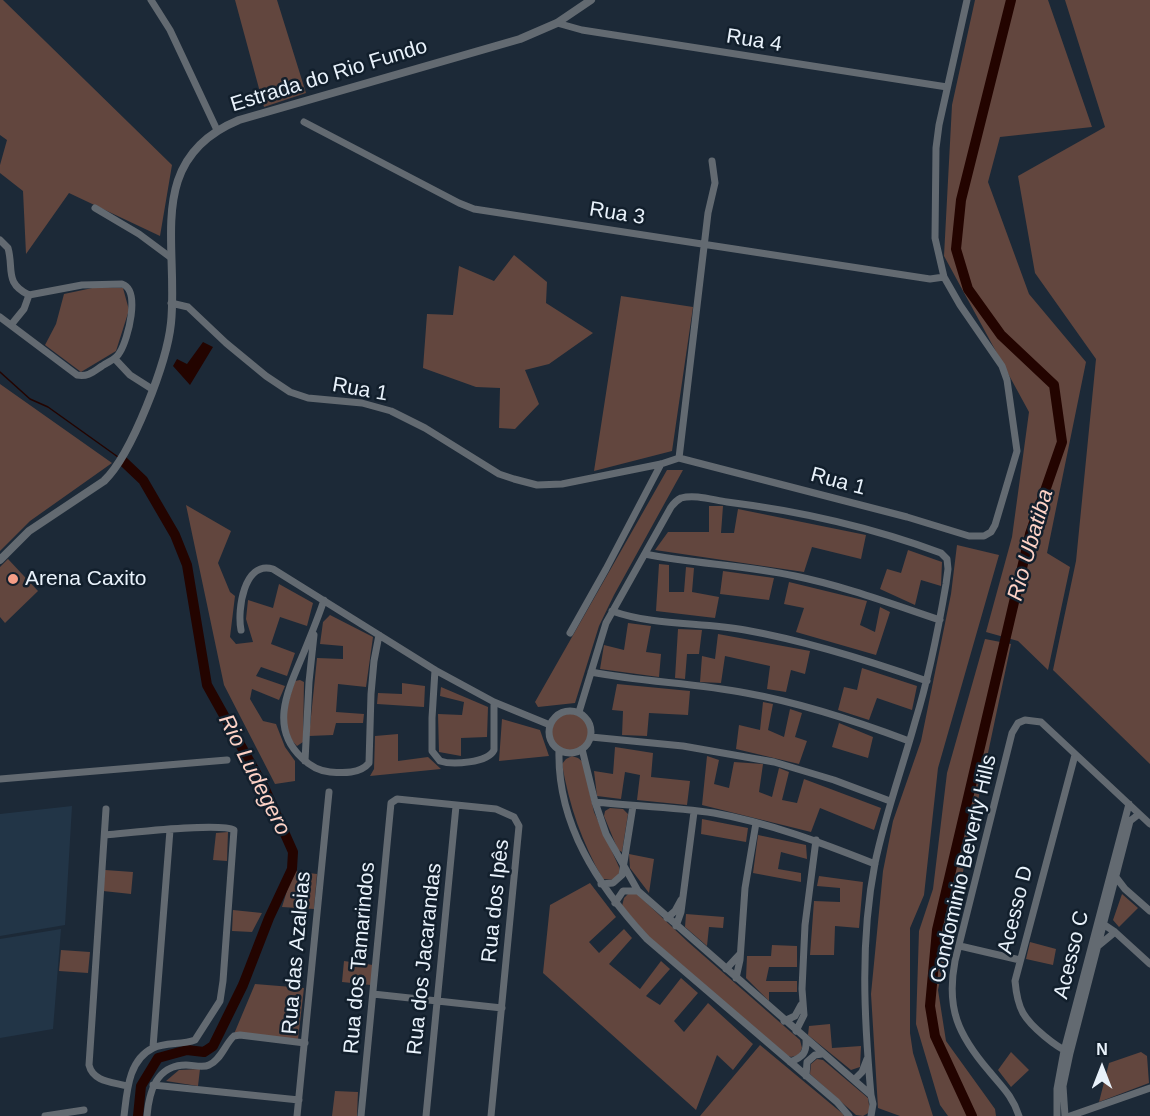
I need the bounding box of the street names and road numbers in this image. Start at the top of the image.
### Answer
street label: Rua 4 [724,24,784,58]
street label: Estrada do Rio Fundo [228,34,430,118]
street label: Rua 3 [587,197,647,231]
street label: Rua 1 [330,373,390,407]
street label: Rua 1 [808,463,868,501]
street label: Condominio Beverly Hills [925,752,1003,986]
street label: Rua dos Ipês [477,838,515,964]
street label: Rua dos Tamarindos [339,861,381,1055]
street label: Rua dos Jacarandas [402,862,448,1056]
street label: Acesso D [993,863,1039,957]
street label: Rua das Azaleias [277,870,317,1036]
street label: Acesso C [1049,908,1095,1002]

